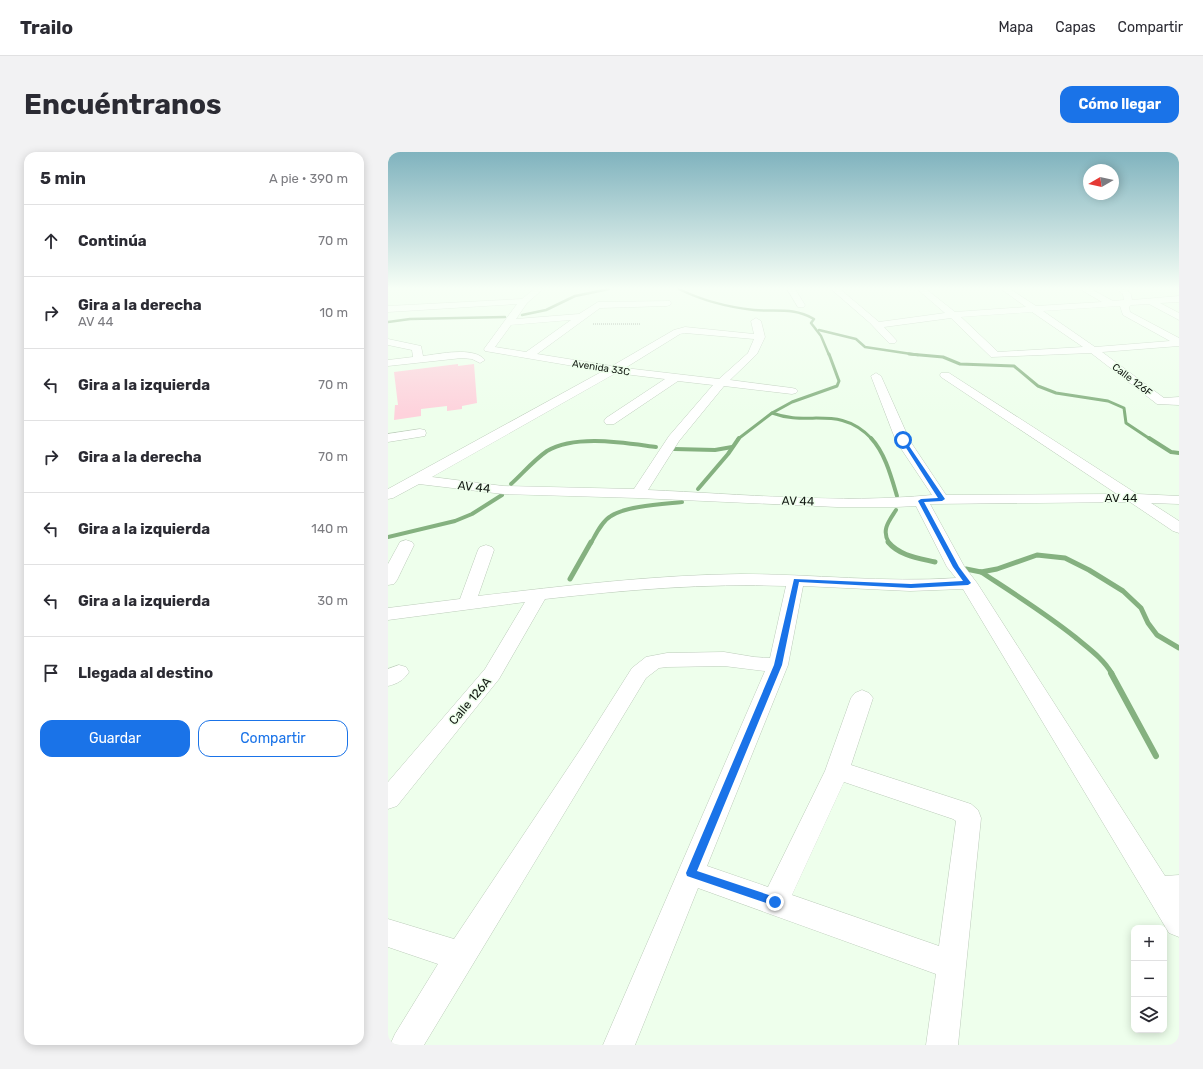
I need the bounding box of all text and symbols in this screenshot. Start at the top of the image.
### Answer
text: Trailo [20,16,73,39]
text: Mapa [998,19,1033,36]
text: Capas [1055,19,1096,36]
text: Compartir [1118,19,1183,36]
button: Cómo llegar [1060,86,1179,123]
text: Encuéntranos [24,88,222,121]
north arrow [1083,164,1119,200]
text: 5 min [40,168,86,188]
text: A pie · 390 m [269,171,348,186]
icon: ahead [40,230,62,252]
text: Continúa [78,232,147,250]
text: 70 m [318,233,348,248]
text: Gira a la derecha [78,296,202,314]
icon: right [40,302,62,324]
text: 10 m [319,305,348,320]
text: AV 44 [78,314,114,329]
street label: Avenida 33C [571,358,631,379]
street label: Calle 126F [1110,361,1155,399]
icon: left [40,374,62,396]
text: Gira a la izquierda [78,376,210,394]
text: 70 m [318,377,348,392]
route start [894,431,912,449]
icon: right [40,446,62,468]
text: Gira a la derecha [78,448,202,466]
text: 70 m [318,449,348,464]
street label: AV 44 [457,478,492,496]
street label: AV 44 [1105,491,1138,505]
street label: AV 44 [781,493,815,509]
icon: left [40,518,62,540]
text: Gira a la izquierda [78,520,210,538]
text: 140 m [311,521,348,536]
icon: left [40,590,62,612]
text: Gira a la izquierda [78,592,210,610]
text: 30 m [317,593,348,608]
icon: arrive [40,662,62,684]
text: Llegada al destino [78,664,213,682]
street label: Calle 126A [446,674,494,728]
button: Guardar [40,720,190,757]
button: Compartir [198,720,348,757]
route end [766,893,784,911]
map controls [1131,925,1167,1033]
button: + [1131,925,1167,961]
button: − [1131,961,1167,997]
button: layers [1131,997,1167,1033]

